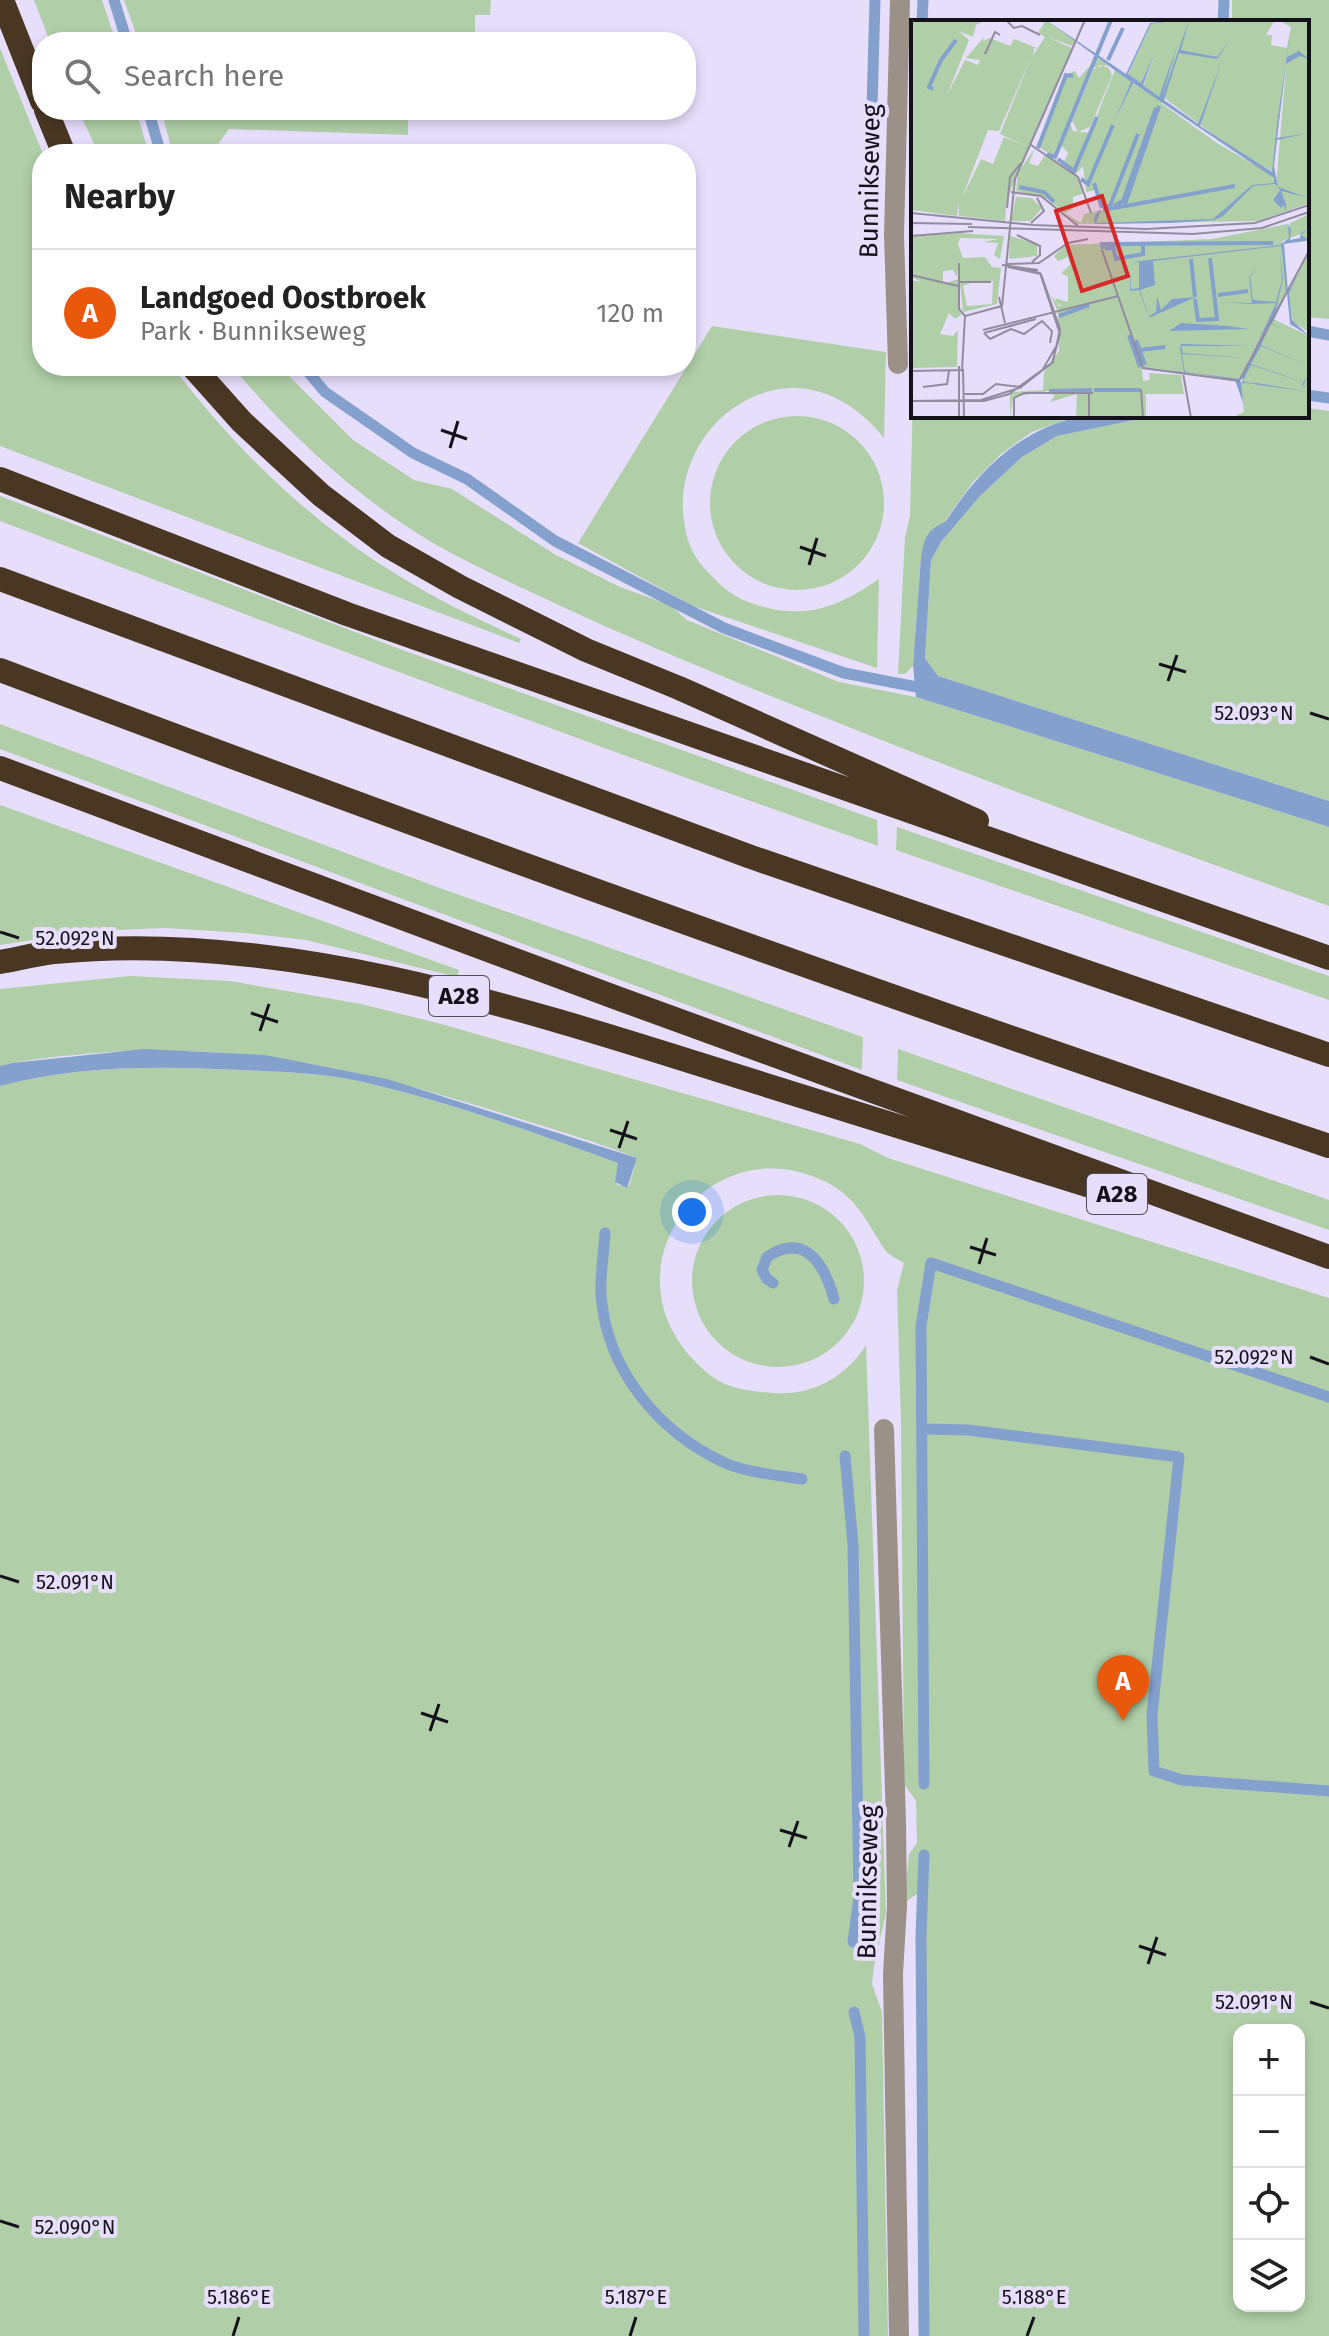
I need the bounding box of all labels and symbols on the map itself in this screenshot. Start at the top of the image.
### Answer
inset map [911,20,1309,418]
street label: Bunnikseweg [853,103,887,259]
text: 52.093°N [1214,701,1294,725]
text: 52.092°N [35,926,115,950]
road number: A28 [429,976,489,1016]
road number: A28 [1087,1174,1147,1214]
your location [672,1192,712,1232]
text: 52.092°N [1214,1345,1294,1369]
text: 52.091°N [36,1570,114,1594]
pin: A [1097,1655,1149,1721]
street label: Bunnikseweg [851,1804,885,1960]
text: 52.091°N [1215,1990,1293,2014]
text: 52.090°N [35,2215,115,2239]
text: 5.186°E [207,2285,271,2309]
text: 5.187°E [605,2285,667,2309]
text: 5.188°E [1002,2285,1066,2309]

